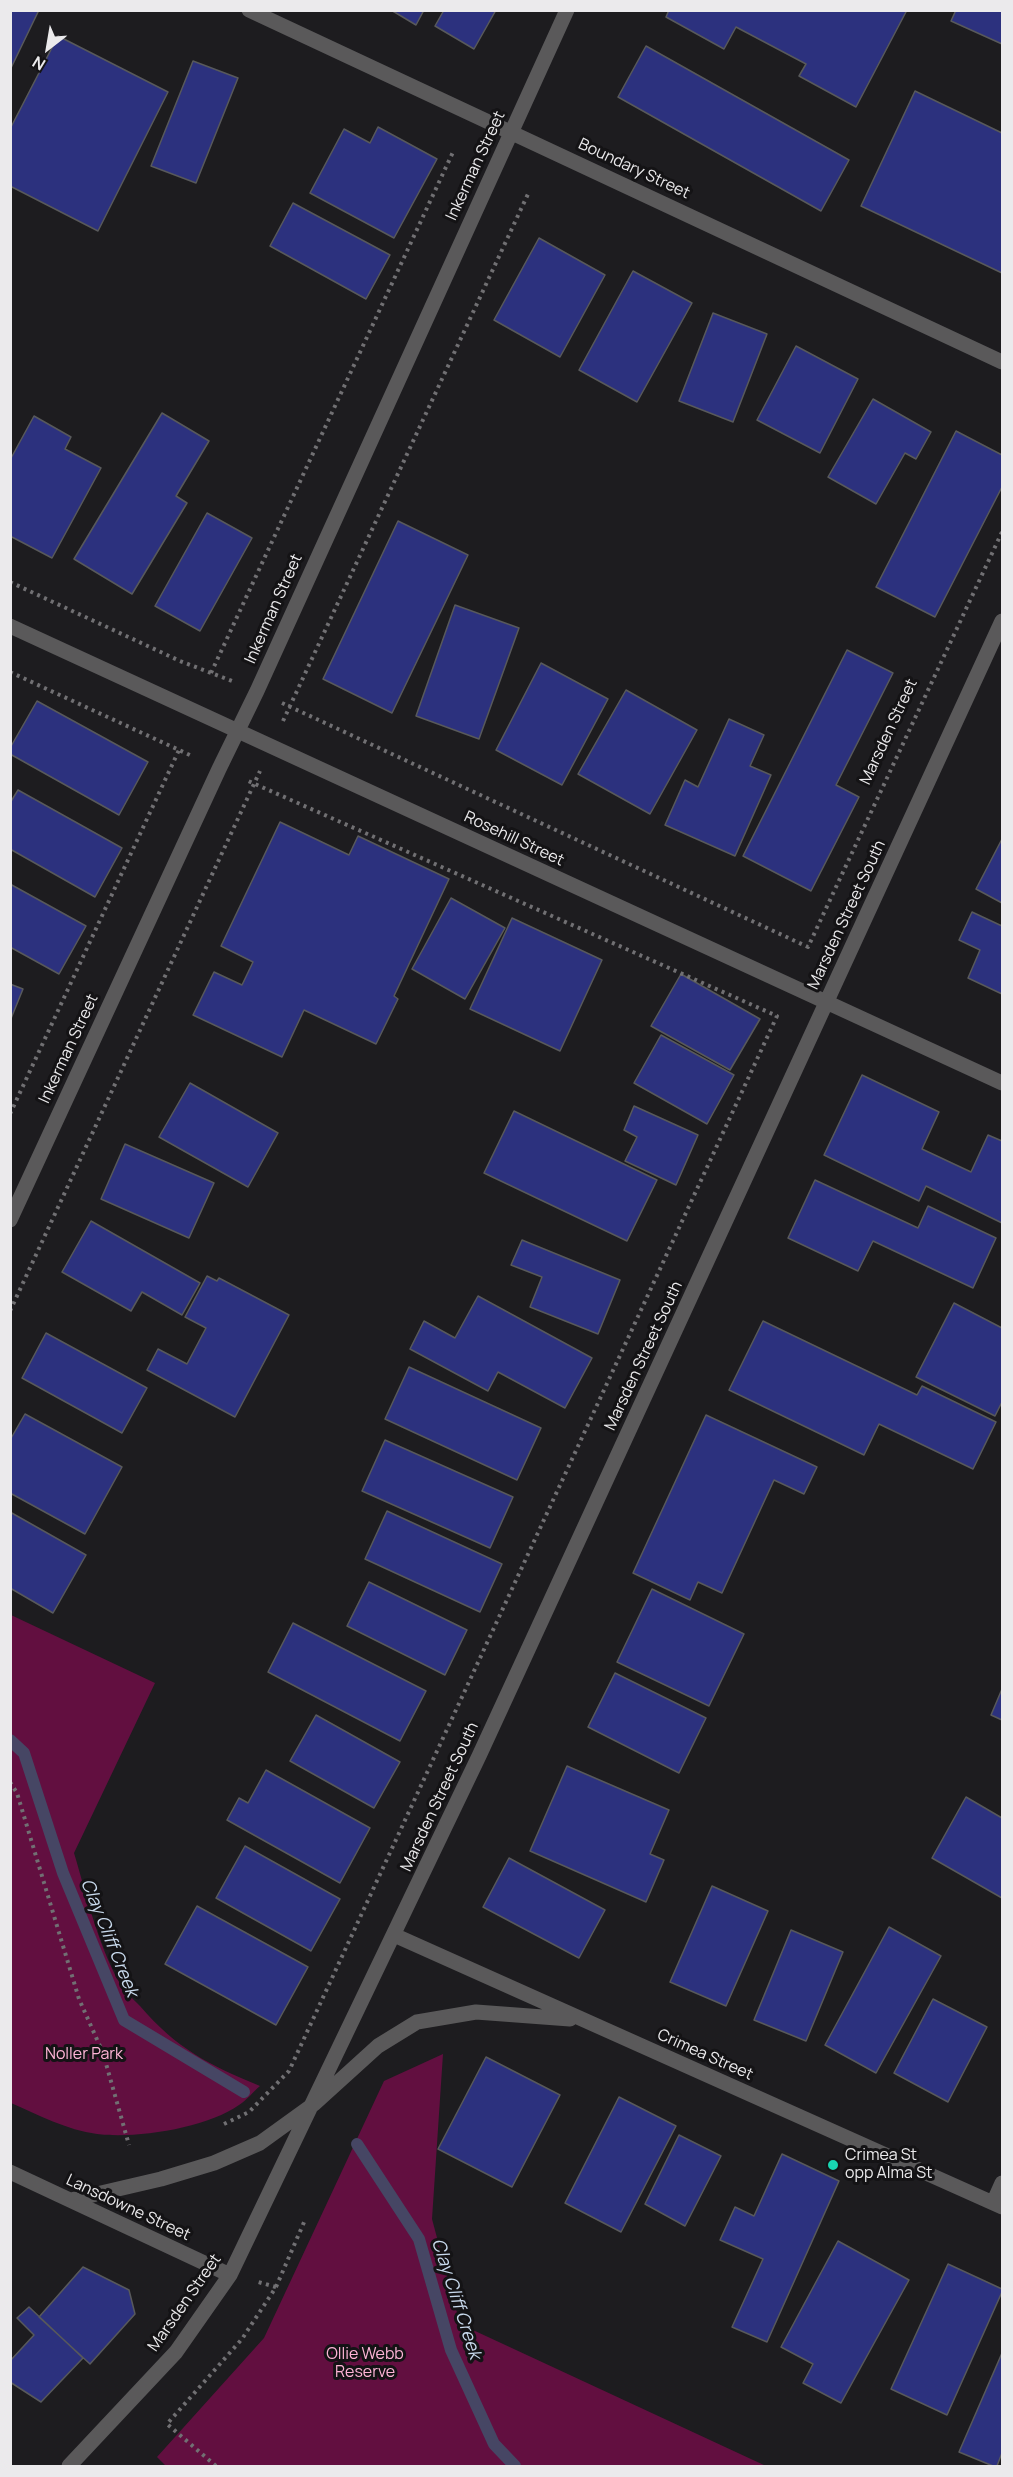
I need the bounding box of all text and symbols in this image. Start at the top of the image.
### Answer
north arrow [18,18,78,78]
text: N [28,51,49,76]
street label: Inkerman Street [442,108,510,224]
street label: Boundary Street [575,135,693,203]
street label: Inkerman Street [241,551,307,667]
street label: Marsden Street [856,676,922,788]
street label: Rosehill Street [461,807,567,871]
street label: Marsden Street South [804,837,890,993]
street label: Inkerman Street [35,991,103,1107]
street label: Marsden Street South [601,1278,687,1434]
street label: Marsden Street South [397,1719,483,1875]
water label: Clay Cliff Creek [75,1876,143,2000]
street label: Crimea Street [654,2025,756,2085]
park label: Noller Park [45,2045,123,2065]
place label: Crimea St opp Alma St [845,2146,932,2184]
marker: Crimea St opp Alma St [826,2158,840,2172]
street label: Lansdowne Street [63,2171,193,2245]
water label: Clay Cliff Creek [426,2236,486,2362]
street label: Marsden Street [144,2251,226,2355]
park label: Ollie Webb Reserve [326,2345,404,2383]

